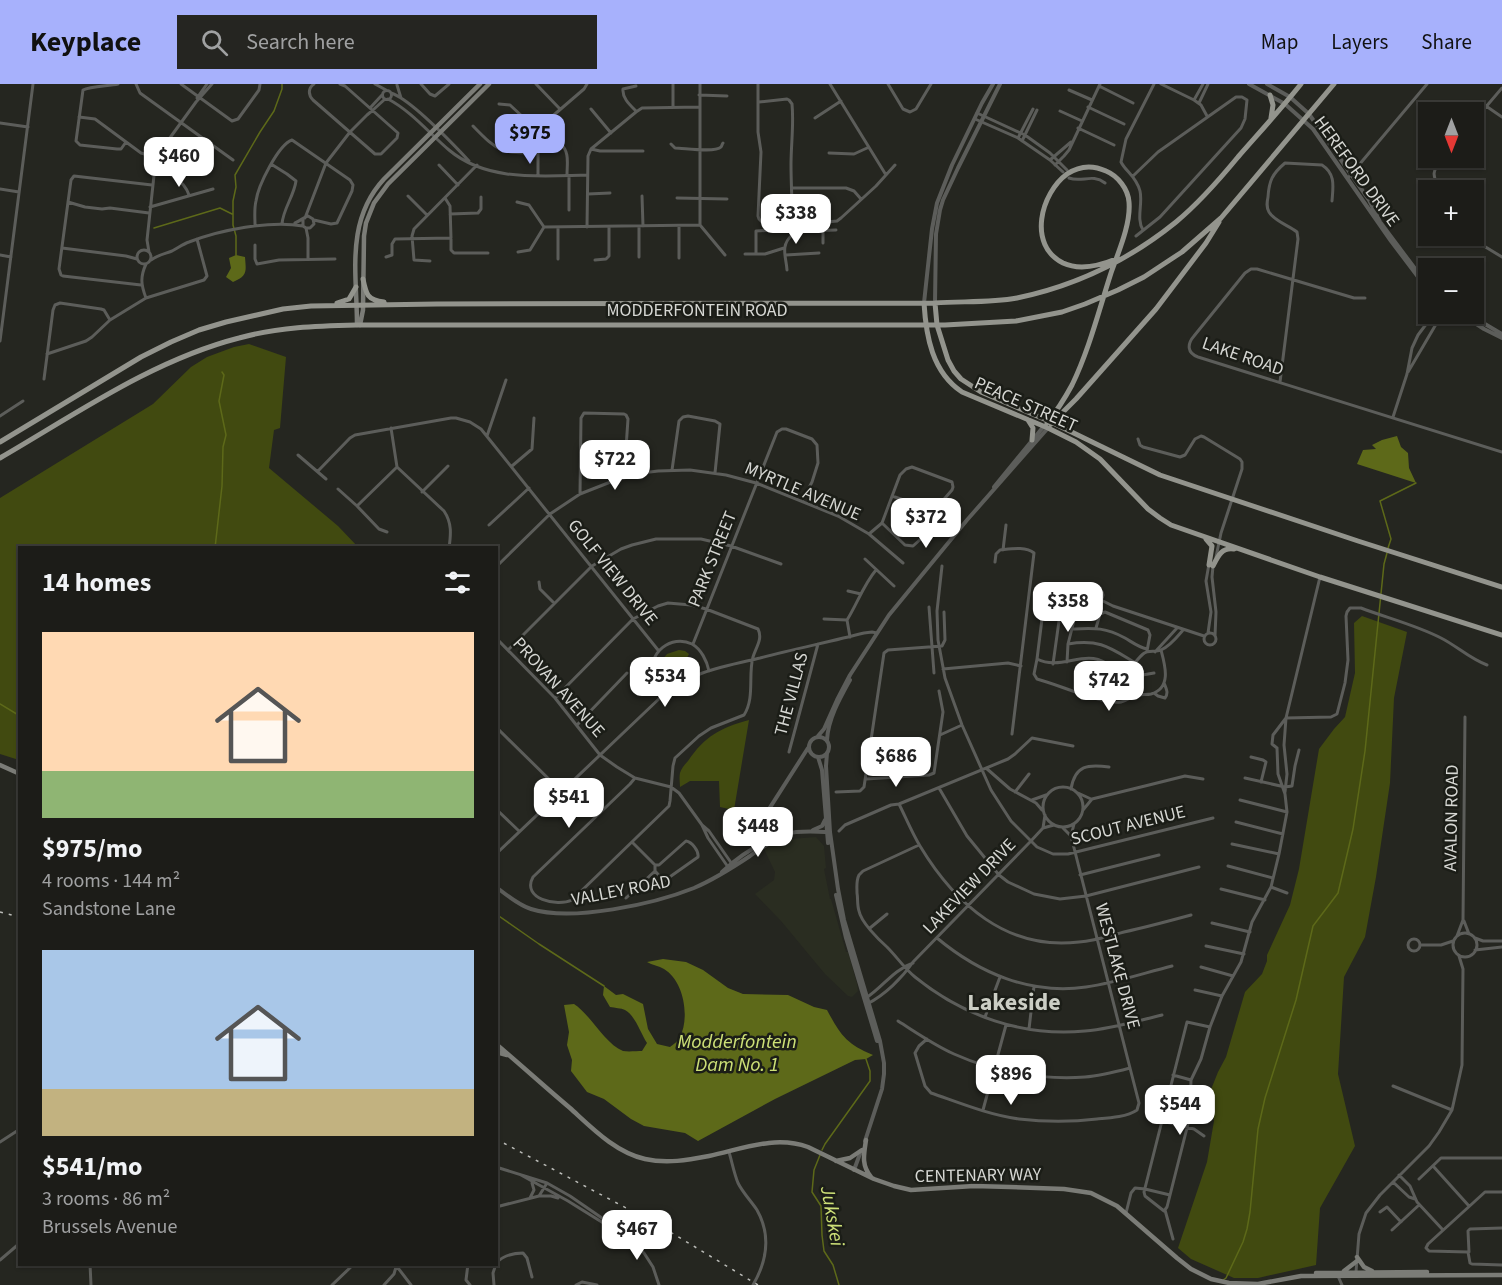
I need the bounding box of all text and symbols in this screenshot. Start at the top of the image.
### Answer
search box [177,15,597,69]
text: Keyplace [30,22,141,62]
icon: search [198,26,231,59]
text: Search here [246,26,355,58]
text: Map [1261,27,1298,57]
text: Layers [1331,27,1388,57]
text: Share [1421,27,1472,57]
north arrow [1418,102,1484,168]
map controls [1418,102,1484,324]
street label: HEREFORD DRIVE [1308,111,1405,232]
pin: $975 [494,114,566,165]
text: $975 [509,119,551,147]
pin: $460 [143,137,215,188]
text: $460 [158,142,200,170]
button: + [1418,180,1484,246]
pin: $338 [760,194,832,245]
text: $338 [775,199,817,227]
button: − [1418,258,1484,324]
street label: MODDERFONTEIN ROAD [606,298,788,323]
street label: LAKE ROAD [1199,331,1287,382]
street label: PEACE STREET [970,371,1082,438]
pin: $722 [579,440,651,491]
text: $722 [594,445,636,473]
street label: MYRTLE AVENUE [741,456,865,527]
pin: $372 [890,498,962,549]
text: $372 [905,503,947,531]
street label: PARK STREET [682,507,743,611]
street label: GOLF VIEW DRIVE [562,514,663,631]
text: 14 homes [42,564,151,601]
icon: filters [441,566,474,599]
pin: $358 [1032,582,1104,633]
text: $358 [1047,587,1089,615]
street label: PROVAN AVENUE [507,632,611,743]
street label: THE VILLAS [768,650,815,739]
pin: $534 [629,657,701,708]
pin: $742 [1073,661,1145,712]
text: $534 [644,662,686,690]
text: $742 [1088,666,1130,694]
icon: home [204,671,312,779]
pin: $686 [860,737,932,788]
text: $686 [875,742,917,770]
street label: AVALON ROAD [1438,764,1465,872]
pin: $541 [533,778,605,829]
text: $541 [548,783,590,811]
street label: SCOUT AVENUE [1068,799,1188,852]
pin: $448 [722,807,794,858]
text: $448 [737,812,779,840]
text: $975/mo [42,830,142,867]
street label: LAKEVIEW DRIVE [917,833,1022,940]
text: 4 rooms · 144 m² [42,867,180,895]
street label: VALLEY ROAD [569,869,673,912]
text: Sandstone Lane [42,895,176,923]
street label: WESTLAKE DRIVE [1089,900,1146,1032]
district label: Lakeside [967,985,1061,1020]
icon: home [204,989,312,1097]
water label: Modderfontein Dam No. 1 [677,1028,797,1079]
pin: $896 [975,1055,1047,1106]
text: $896 [990,1060,1032,1088]
pin: $544 [1144,1085,1216,1136]
text: $544 [1159,1090,1201,1118]
text: $541/mo [42,1148,142,1185]
street label: CENTENARY WAY [914,1162,1042,1189]
water label: Jukskei [813,1183,851,1249]
text: 3 rooms · 86 m² [42,1185,170,1213]
pin: $467 [601,1210,673,1261]
text: Brussels Avenue [42,1213,177,1241]
text: $467 [616,1215,658,1243]

